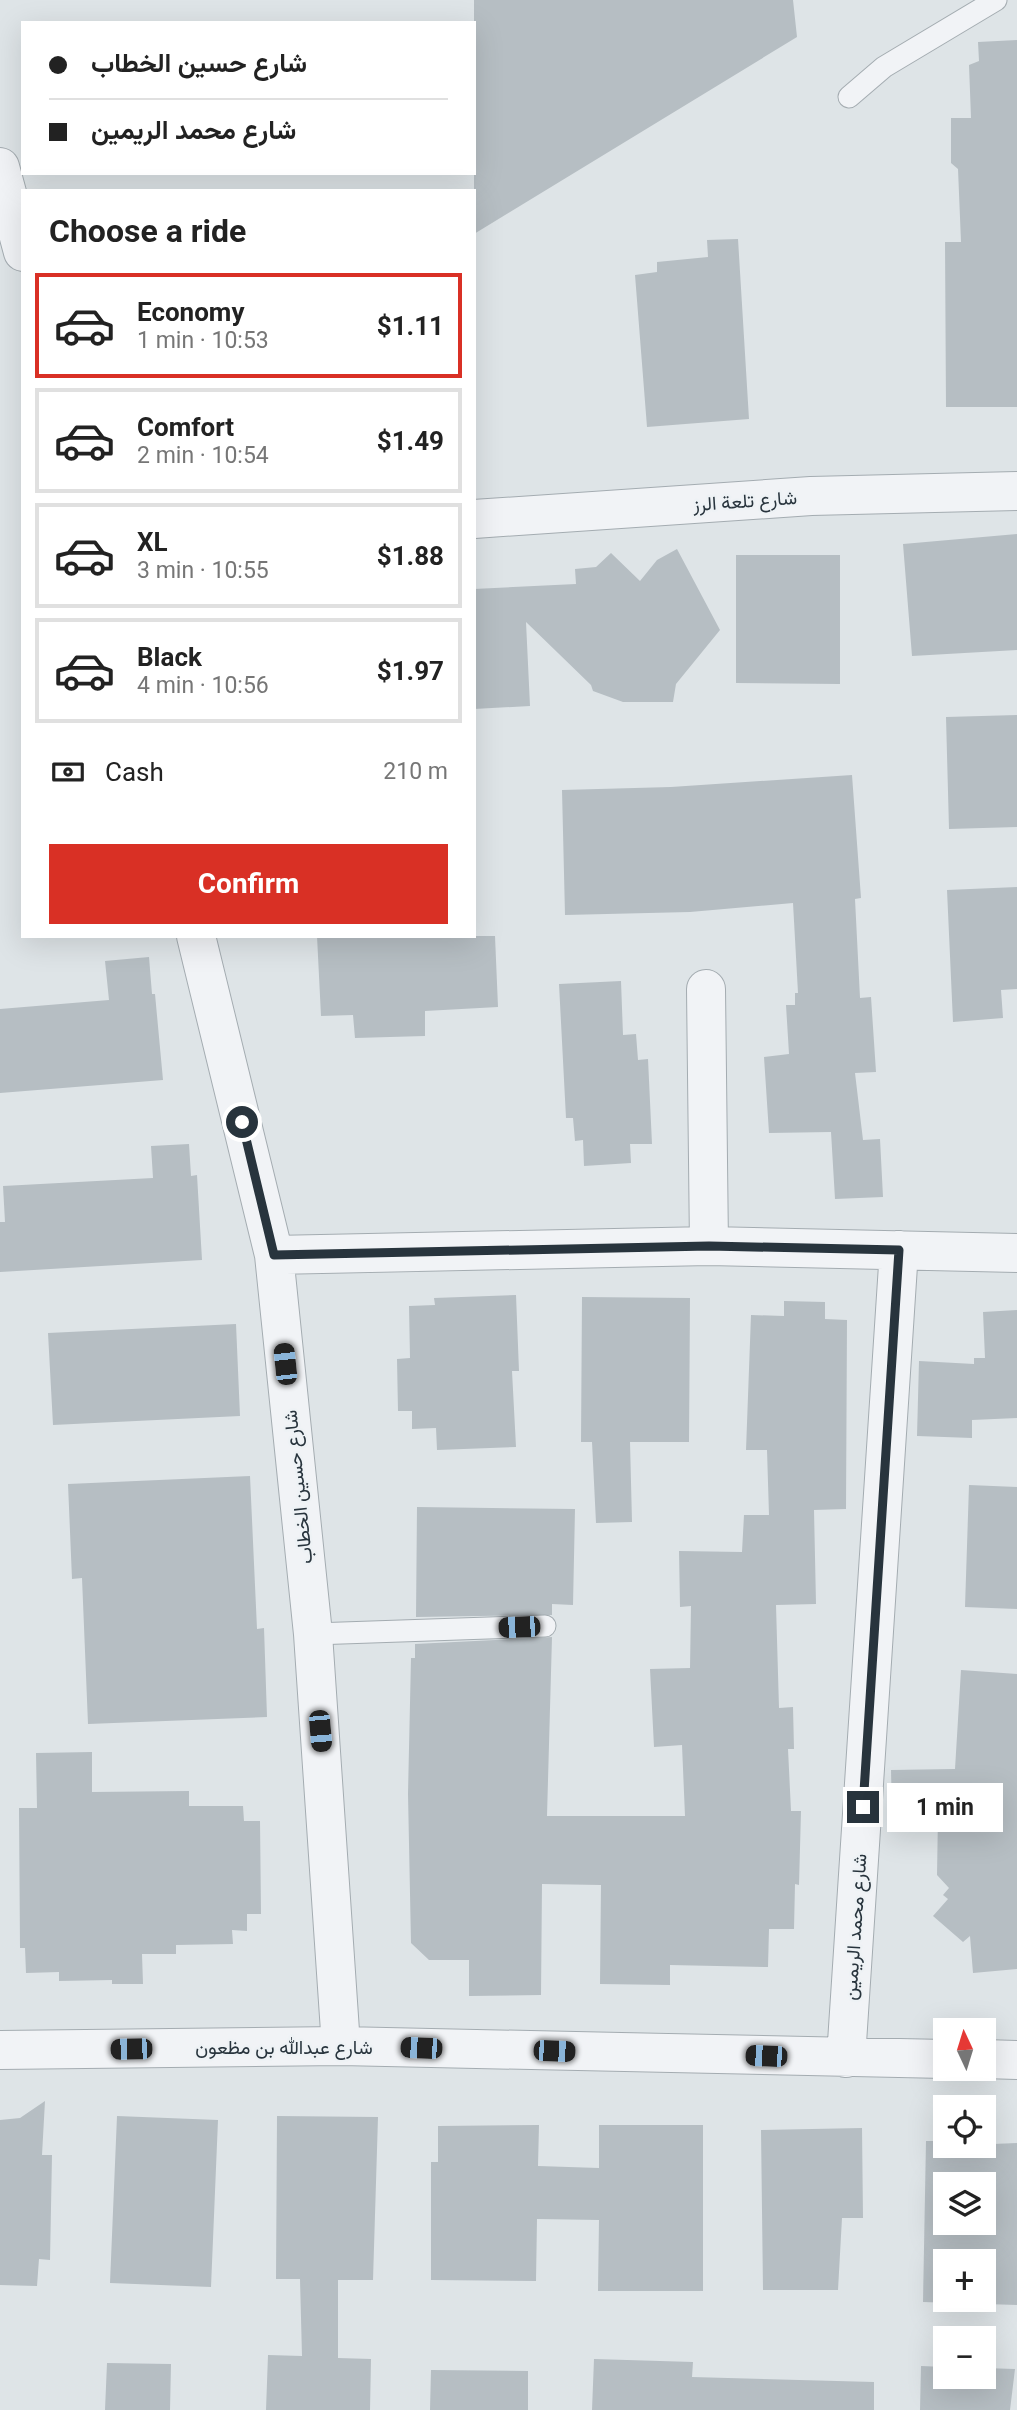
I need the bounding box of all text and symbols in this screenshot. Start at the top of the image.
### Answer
text: شارع حسين الخطاب [91,48,307,78]
text: شارع محمد الريمين [91,115,296,145]
text: Choose a ride [49,212,246,250]
icon: car [53,294,116,357]
text: Economy [137,297,244,327]
text: $1.11 [377,311,444,341]
text: 1 min · 10:53 [137,327,269,354]
icon: car [53,409,116,472]
text: Comfort [137,412,234,442]
text: $1.49 [377,426,444,456]
text: 2 min · 10:54 [137,442,269,469]
street label: شارع تلعة الرز [691,486,798,517]
icon: car [53,524,116,587]
text: XL [137,527,168,557]
text: $1.88 [377,541,444,571]
text: 3 min · 10:55 [137,557,269,584]
icon: car [53,639,116,702]
text: Black [137,642,202,672]
text: $1.97 [377,656,444,686]
text: 4 min · 10:56 [137,672,269,699]
icon: cash [49,753,87,791]
text: Cash [105,757,164,787]
text: 210 m [383,758,448,785]
button: Confirm [49,844,448,924]
route start [226,1106,258,1138]
car [273,1342,298,1386]
street label: شارع حسين الخطاب [278,1409,319,1565]
car [498,1616,541,1638]
car [308,1709,333,1753]
callout: 1 min [888,1783,1003,1832]
route end [847,1791,879,1823]
text: 1 min [916,1794,974,1821]
street label: شارع محمد الريمين [838,1853,873,2001]
north arrow [933,2018,996,2081]
map controls [933,2018,996,2389]
street label: شارع عبدالله بن مظعون [195,2036,373,2060]
car [400,2037,443,2059]
car [110,2038,153,2060]
car [533,2040,576,2062]
car [745,2045,788,2067]
button: locate [933,2095,996,2158]
button: layers [933,2172,996,2235]
button: + [933,2249,996,2312]
button: − [933,2326,996,2389]

